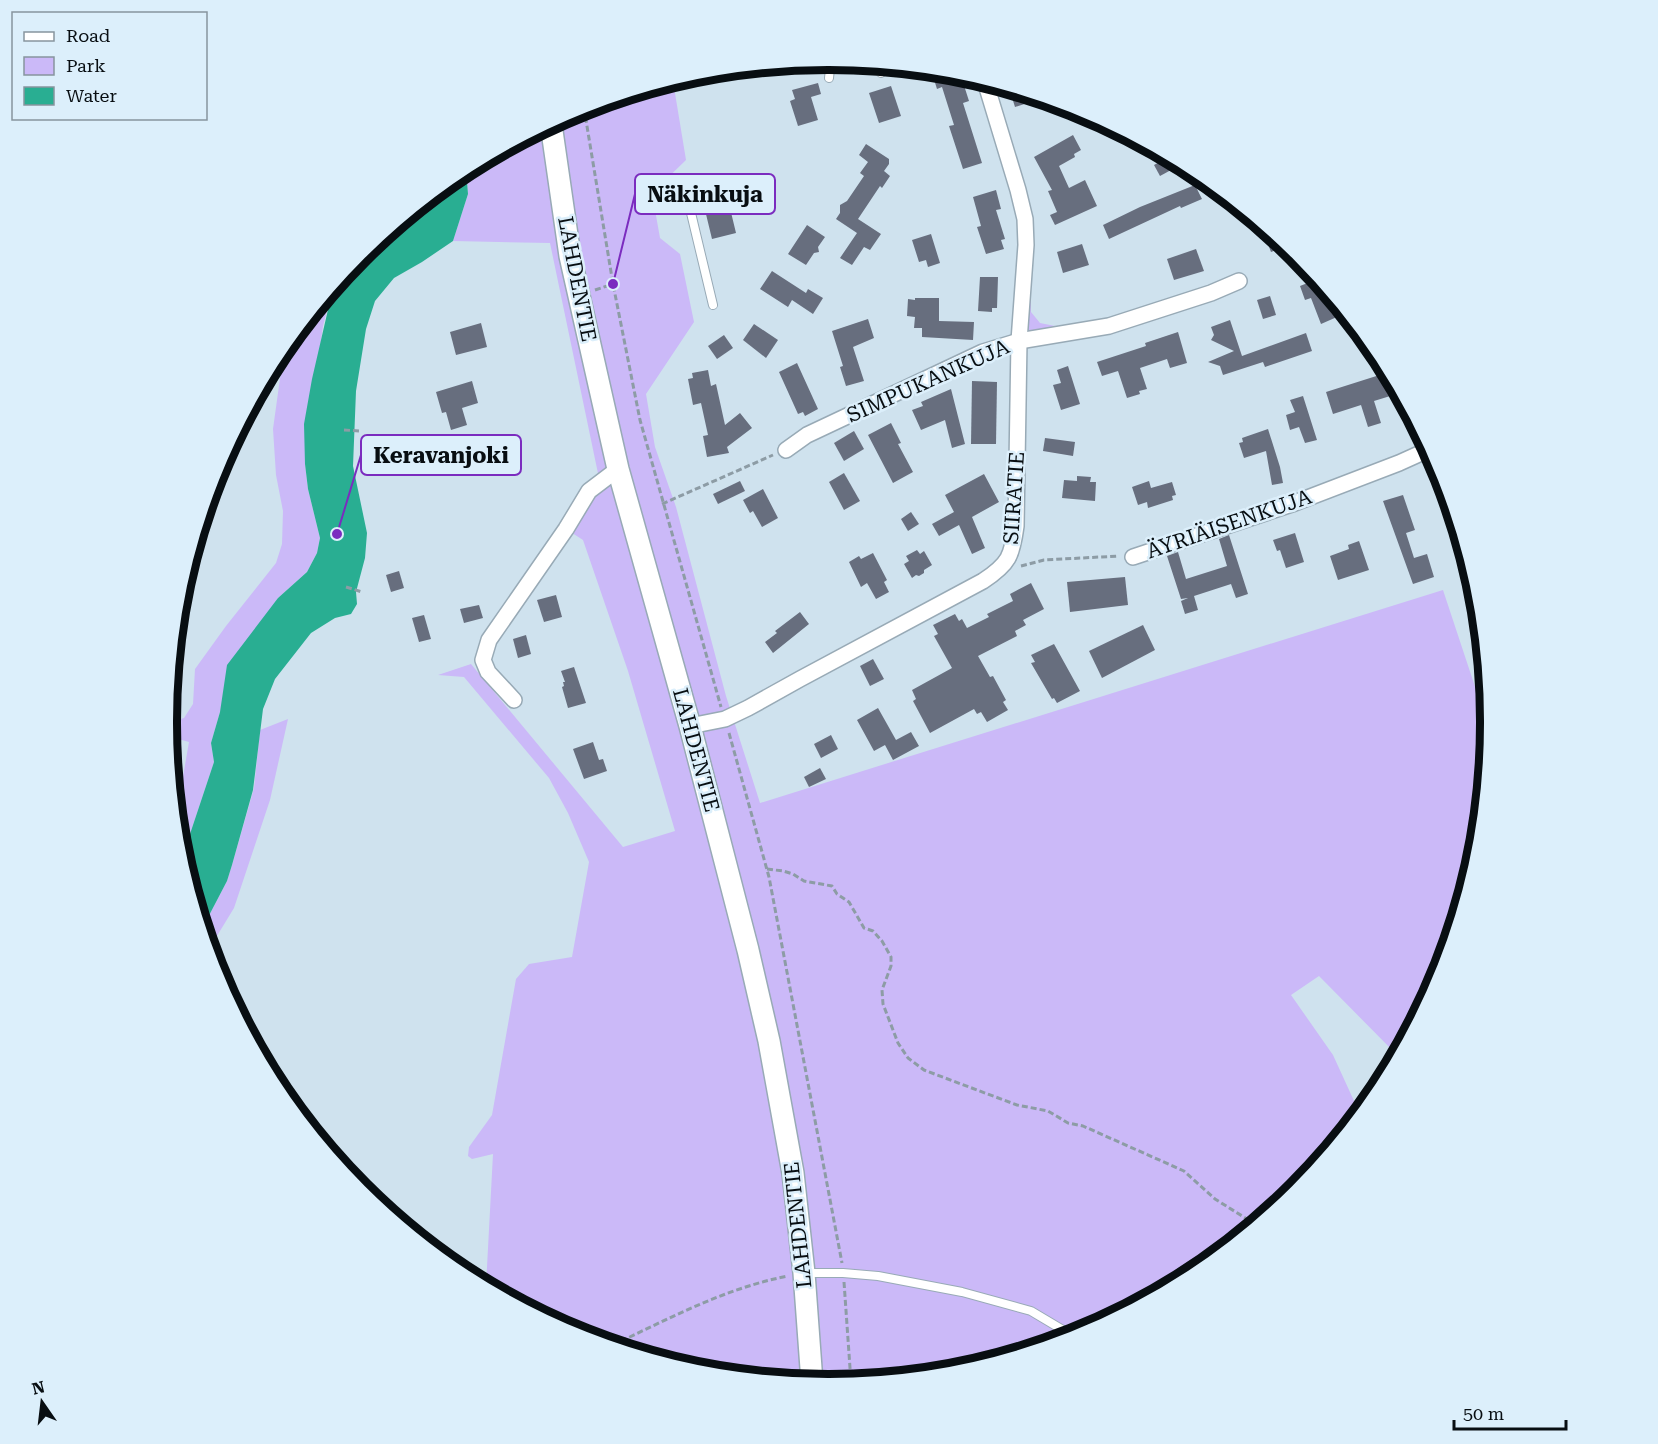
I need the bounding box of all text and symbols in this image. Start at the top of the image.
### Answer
legend [12,12,207,120]
text: Road [66,25,111,46]
text: Park [66,55,106,76]
text: Water [66,85,117,106]
callout: Näkinkuja [635,174,775,214]
text: Näkinkuja [647,182,763,207]
street label: LAHDENTIE [553,214,601,344]
street label: SIMPUKANKUJA [843,334,1013,428]
callout: Keravanjoki [361,435,521,475]
text: Keravanjoki [373,443,509,468]
street label: SIIRATIE [999,451,1029,545]
street label: ÄYRIÄISENKUJA [1143,484,1315,563]
street label: LAHDENTIE [668,685,724,815]
street label: LAHDENTIE [779,1161,817,1289]
north arrow [12,1372,72,1432]
text: N [30,1377,47,1399]
scale bar [1454,1393,1566,1431]
text: 50 m [1463,1403,1504,1424]

